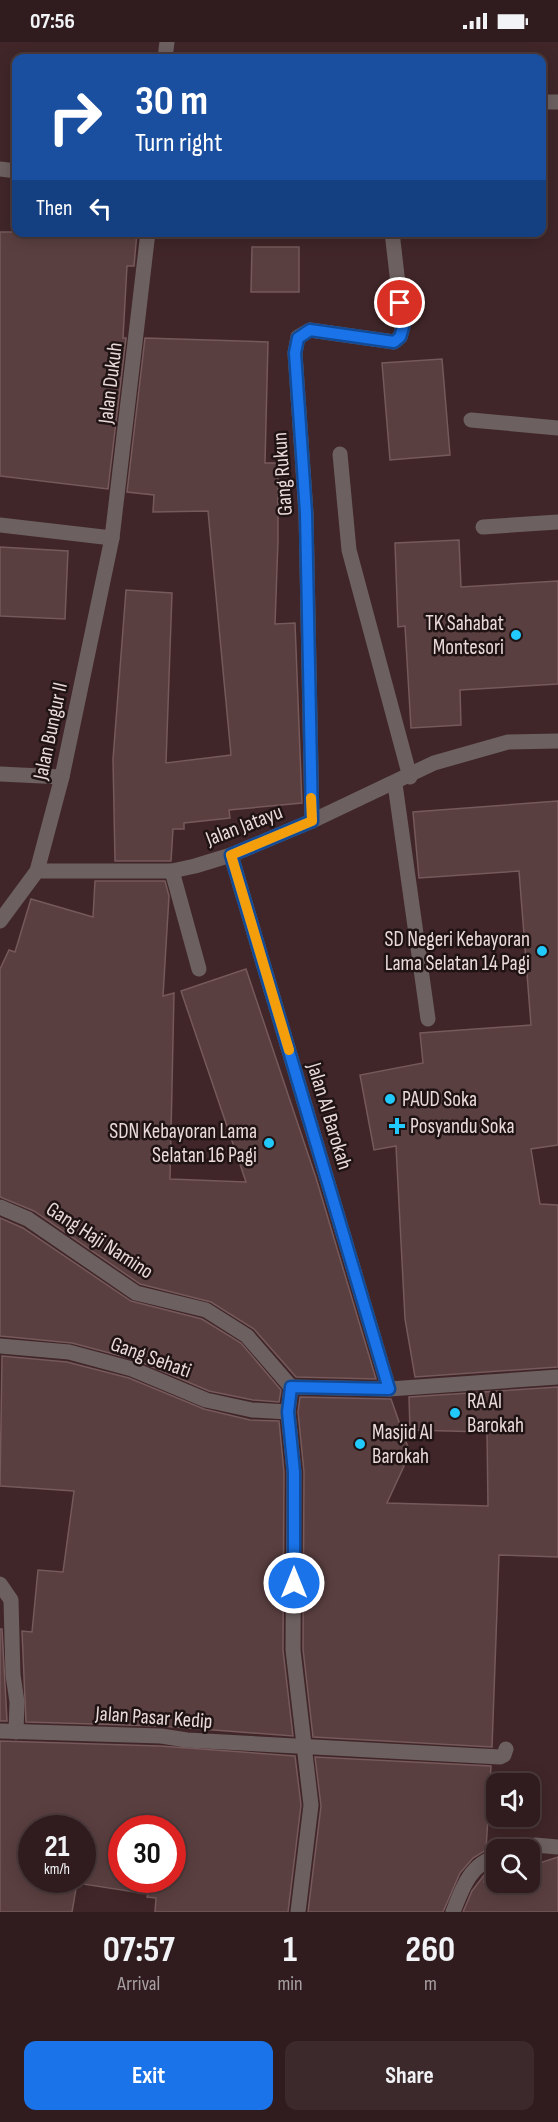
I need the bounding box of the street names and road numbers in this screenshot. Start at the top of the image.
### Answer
street label: Jalan Dukuh [93,341,128,426]
street label: Gang Rukun [267,431,298,516]
street label: Jalan Bungur II [28,680,73,783]
street label: Jalan Jatayu [201,799,286,852]
street label: Jalan Al Barokah [301,1059,358,1173]
street label: Gang Haji Namino [41,1196,158,1284]
street label: Gang Sehati [107,1331,195,1384]
street label: Jalan Pasar Kedip [94,1701,213,1734]

